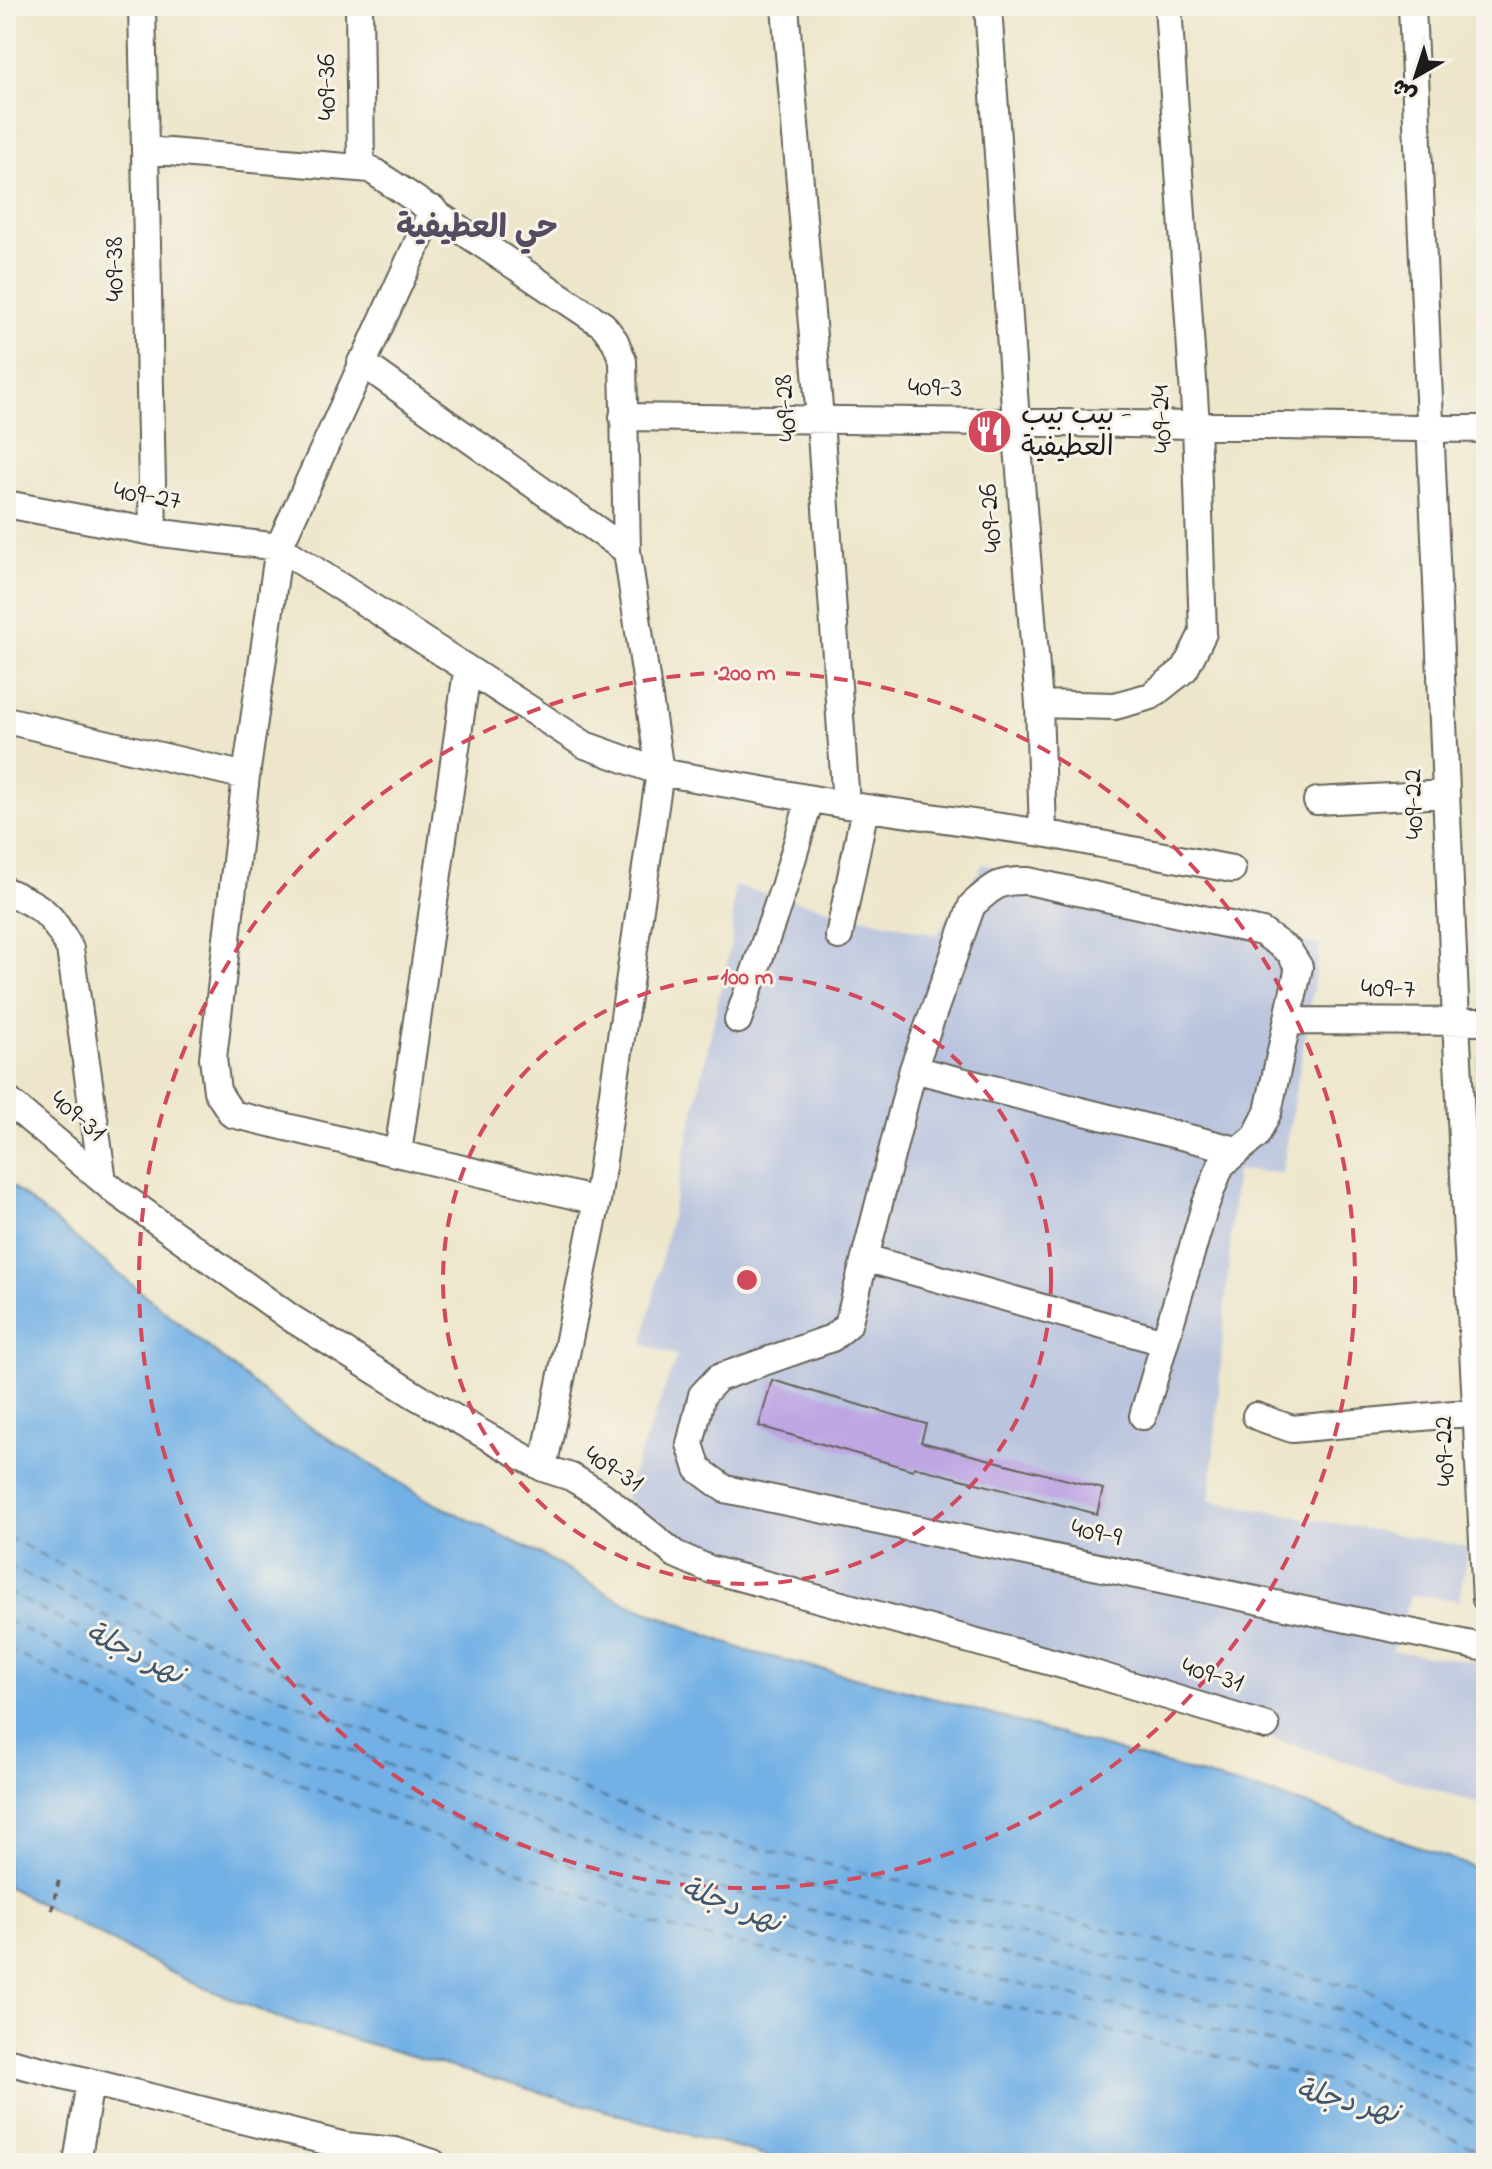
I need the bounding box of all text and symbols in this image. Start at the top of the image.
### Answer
north arrow [1376,36,1456,116]
street label: 409-36 [307,53,349,121]
text: ش [1386,69,1425,109]
district label: حي العطيفية [396,206,558,255]
street label: 409-38 [95,236,137,302]
street label: 409-3 [908,368,962,410]
street label: 409-28 [764,373,810,443]
street label: 409-24 [1141,384,1185,454]
place label: بيب بيب - العطيفية [1021,396,1132,469]
restaurant icon: بيب بيب - العطيفية [966,408,1014,456]
street label: 409-27 [110,471,184,523]
street label: 409-26 [969,482,1015,554]
text: 200 m [717,657,776,692]
street label: 409-22 [1393,768,1437,840]
text: 100 m [721,961,774,996]
street label: 409-7 [1361,969,1416,1011]
street label: 409-31 [40,1081,114,1153]
centre of rings [733,1266,761,1294]
street label: 409-22 [1424,1415,1468,1487]
street label: 409-31 [575,1436,651,1504]
street label: 409-9 [1067,1509,1126,1559]
water label: نهر دجلة [77,1612,194,1699]
street label: 409-31 [1176,1647,1248,1705]
water label: نهر دجلة [674,1868,791,1948]
water label: نهر دجلة [1291,2069,1406,2138]

